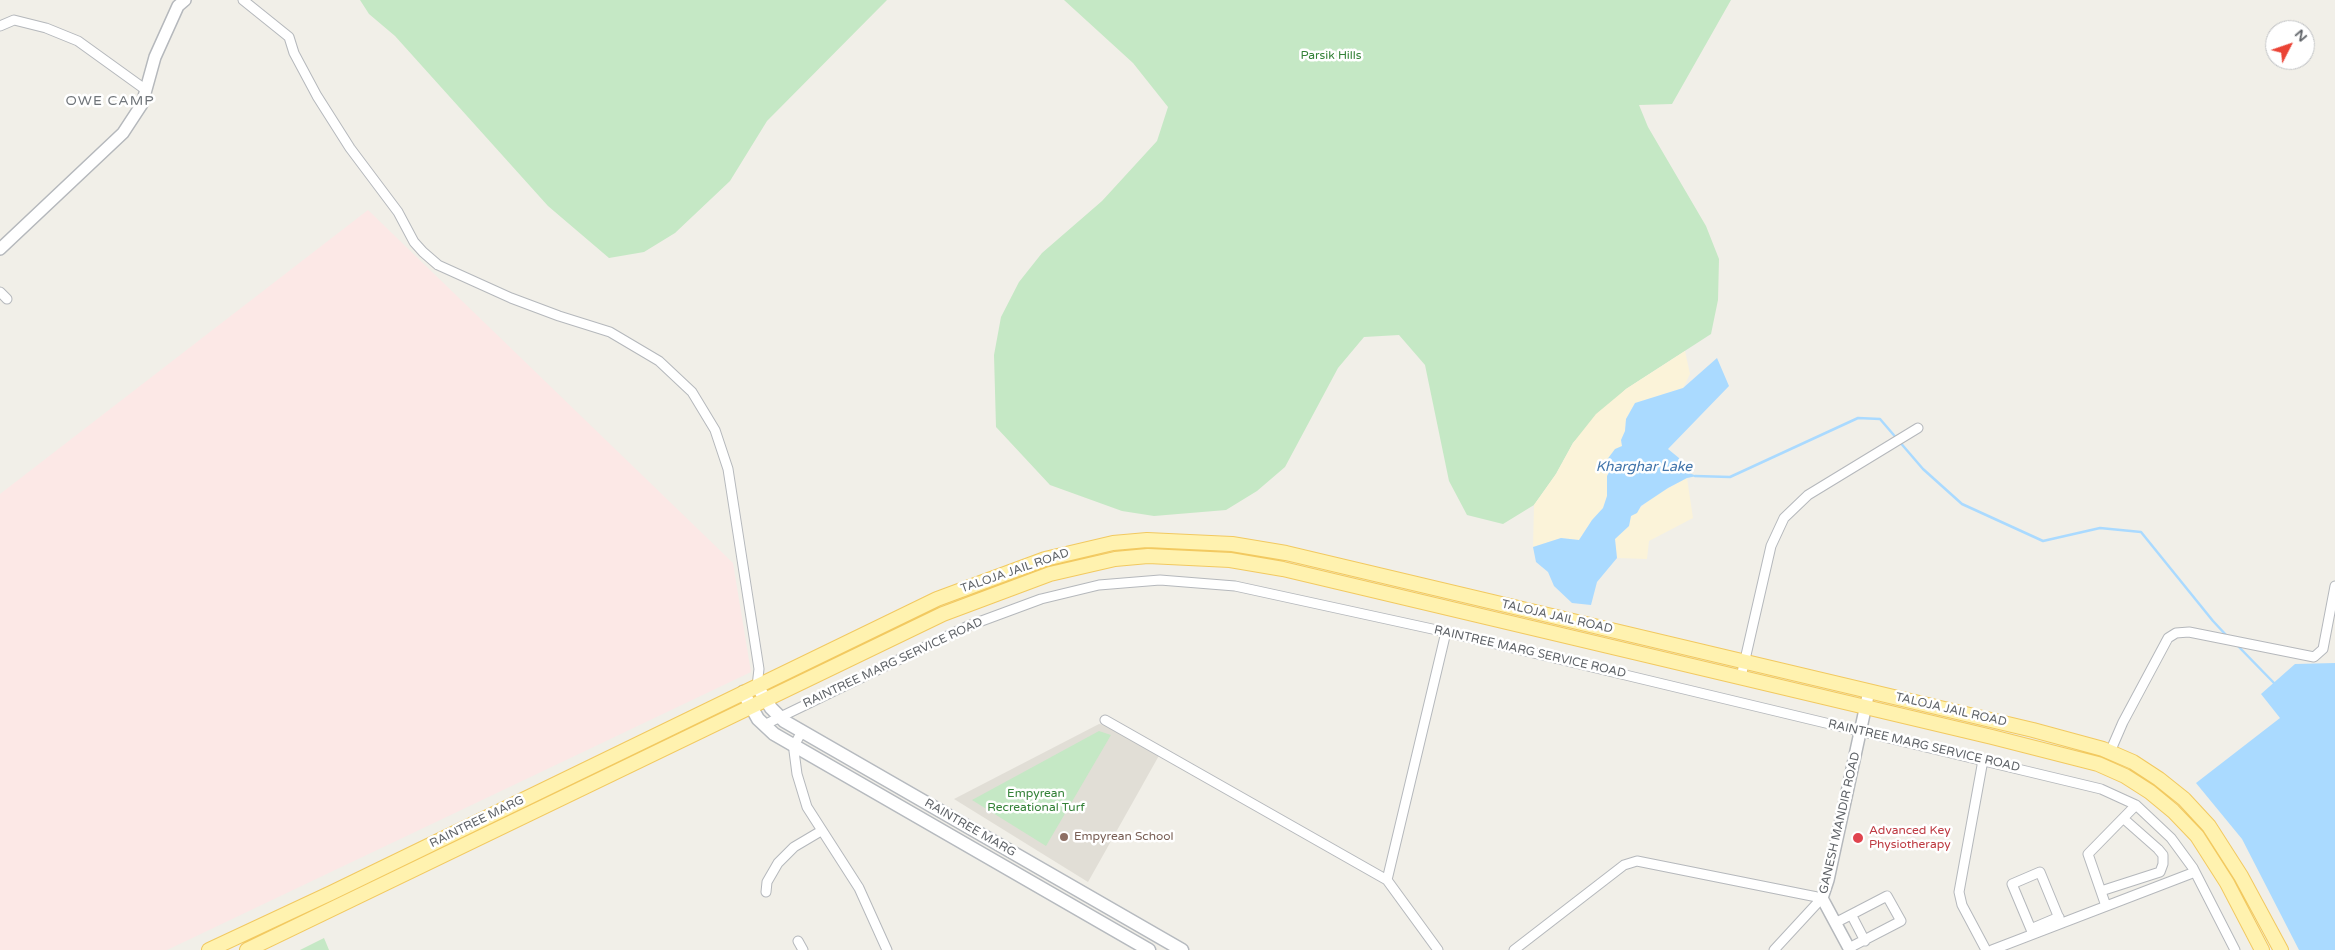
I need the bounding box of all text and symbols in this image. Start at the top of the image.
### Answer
north arrow [2265,20,2315,70]
text: N [2291,26,2311,45]
park label: Parsik Hills [1300,49,1362,63]
district label: OWE CAMP [64,93,156,109]
water label: Kharghar Lake [1596,459,1692,475]
street label: TALOJA JAIL ROAD [959,546,1071,596]
street label: TALOJA JAIL ROAD [1500,597,1614,637]
street label: RAINTREE MARG SERVICE ROAD [801,615,985,711]
street label: RAINTREE MARG SERVICE ROAD [1433,623,1627,681]
street label: TALOJA JAIL ROAD [1894,690,2008,730]
street label: RAINTREE MARG SERVICE ROAD [1827,717,2021,775]
street label: GANESH MANDIR ROAD [1817,751,1863,895]
park label: Empyrean Recreational Turf [987,787,1085,815]
street label: RAINTREE MARG [428,793,526,851]
street label: RAINTREE MARG [922,796,1018,860]
place label: Advanced Key Physiotherapy [1869,824,1951,852]
place label: Empyrean School [1074,830,1174,844]
marker: Empyrean School [1058,831,1070,843]
marker: Advanced Key Physiotherapy [1851,831,1865,845]

